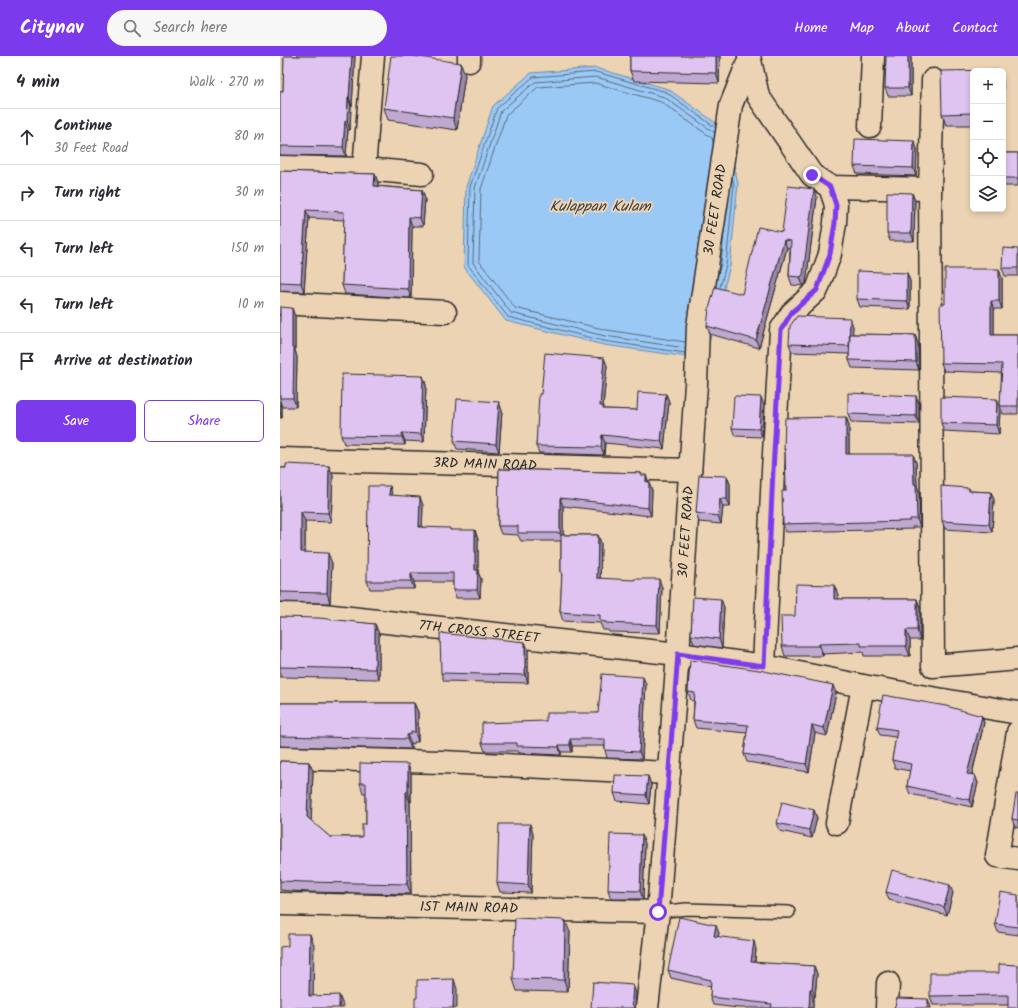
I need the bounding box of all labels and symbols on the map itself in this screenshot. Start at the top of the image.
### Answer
street label: 30 FEET ROAD [698,163,733,257]
route end [803,166,821,184]
water label: Kulappan Kulam [550,195,652,219]
street label: 3RD MAIN ROAD [433,452,537,477]
street label: 30 FEET ROAD [672,486,700,579]
street label: 7TH CROSS STREET [417,615,542,650]
street label: 1ST MAIN ROAD [420,896,518,920]
route start [649,903,667,921]

